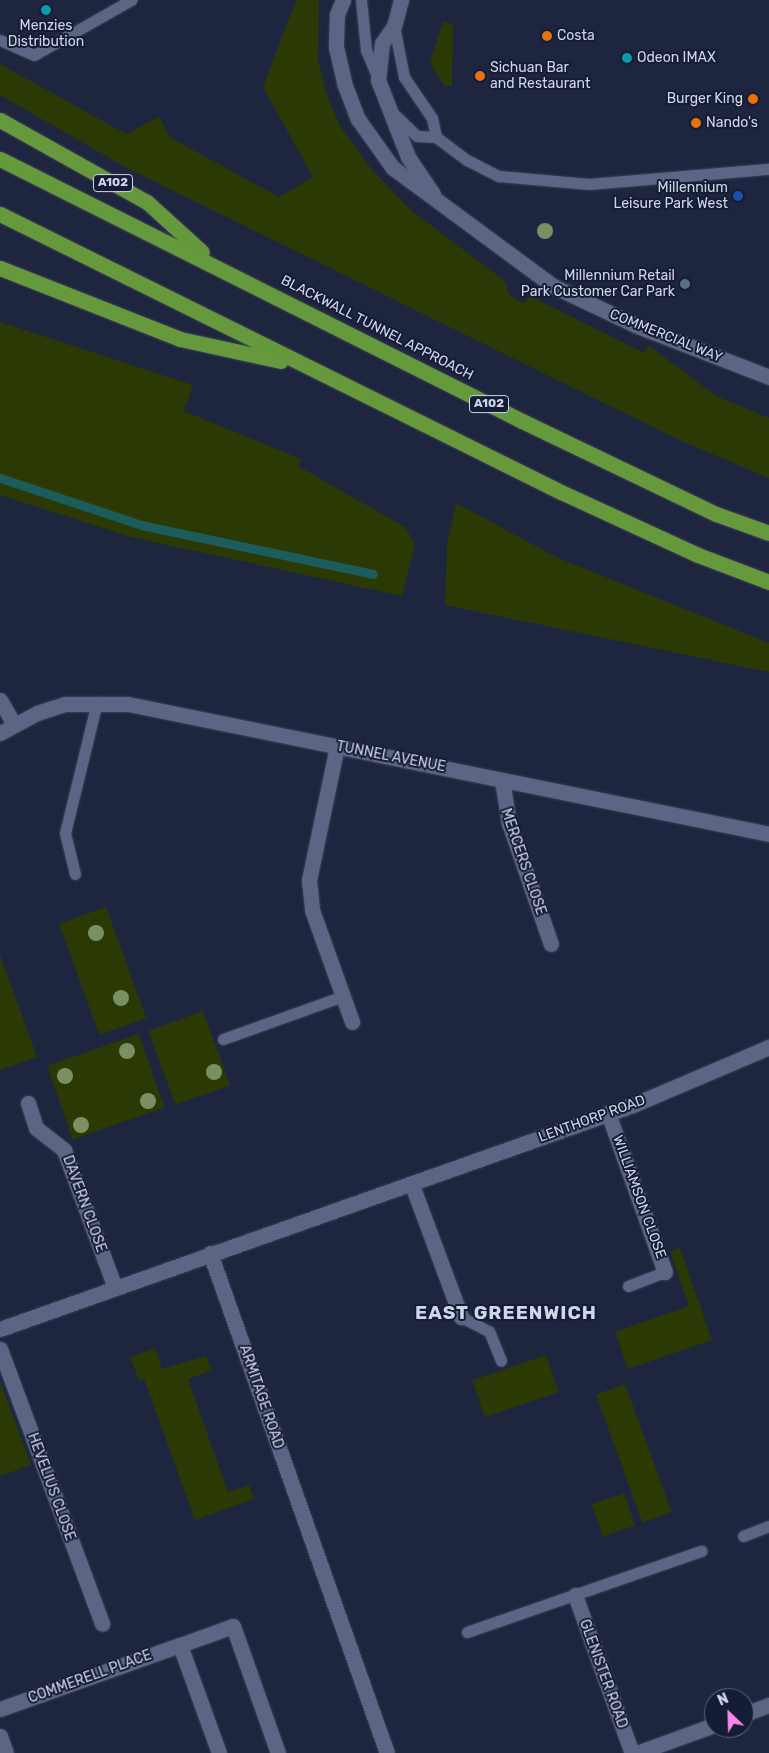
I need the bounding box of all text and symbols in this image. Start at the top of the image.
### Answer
marker: Menzies Distribution [40,4,52,16]
place label: Menzies Distribution [8,18,84,50]
place label: Costa [557,28,595,44]
marker: Costa [541,30,553,42]
place label: Odeon IMAX [637,50,716,66]
marker: Odeon IMAX [621,52,633,64]
place label: Sichuan Bar and Restaurant [490,60,590,92]
marker: Sichuan Bar and Restaurant [474,70,486,82]
place label: Burger King [666,91,743,107]
marker: Burger King [747,93,759,105]
place label: Nando's [706,115,758,131]
marker: Nando's [690,117,702,129]
road number: A102 [93,174,133,192]
place label: Millennium Leisure Park West [613,180,728,212]
marker: Millennium Leisure Park West [732,190,744,202]
place label: Millennium Retail Park Customer Car Park [520,268,675,300]
street label: BLACKWALL TUNNEL APPROACH [277,272,477,384]
marker: Millennium Retail Park Customer Car Park [679,278,691,290]
street label: COMMERCIAL WAY [607,306,725,366]
road number: A102 [469,394,509,414]
street label: TUNNEL AVENUE [335,738,447,776]
street label: MERCERS CLOSE [497,807,549,917]
street label: LENTHORP ROAD [536,1092,648,1146]
street label: WILLIAMSON CLOSE [609,1133,669,1261]
street label: DAVERN CLOSE [59,1153,109,1255]
district label: EAST GREENWICH [413,1302,599,1324]
street label: ARMITAGE ROAD [235,1343,287,1451]
street label: HEVELIUS CLOSE [24,1431,78,1543]
street label: GLENISTER ROAD [575,1617,631,1731]
street label: COMMERELL PLACE [26,1647,154,1707]
north arrow [704,1688,754,1738]
text: N [715,1690,731,1710]

